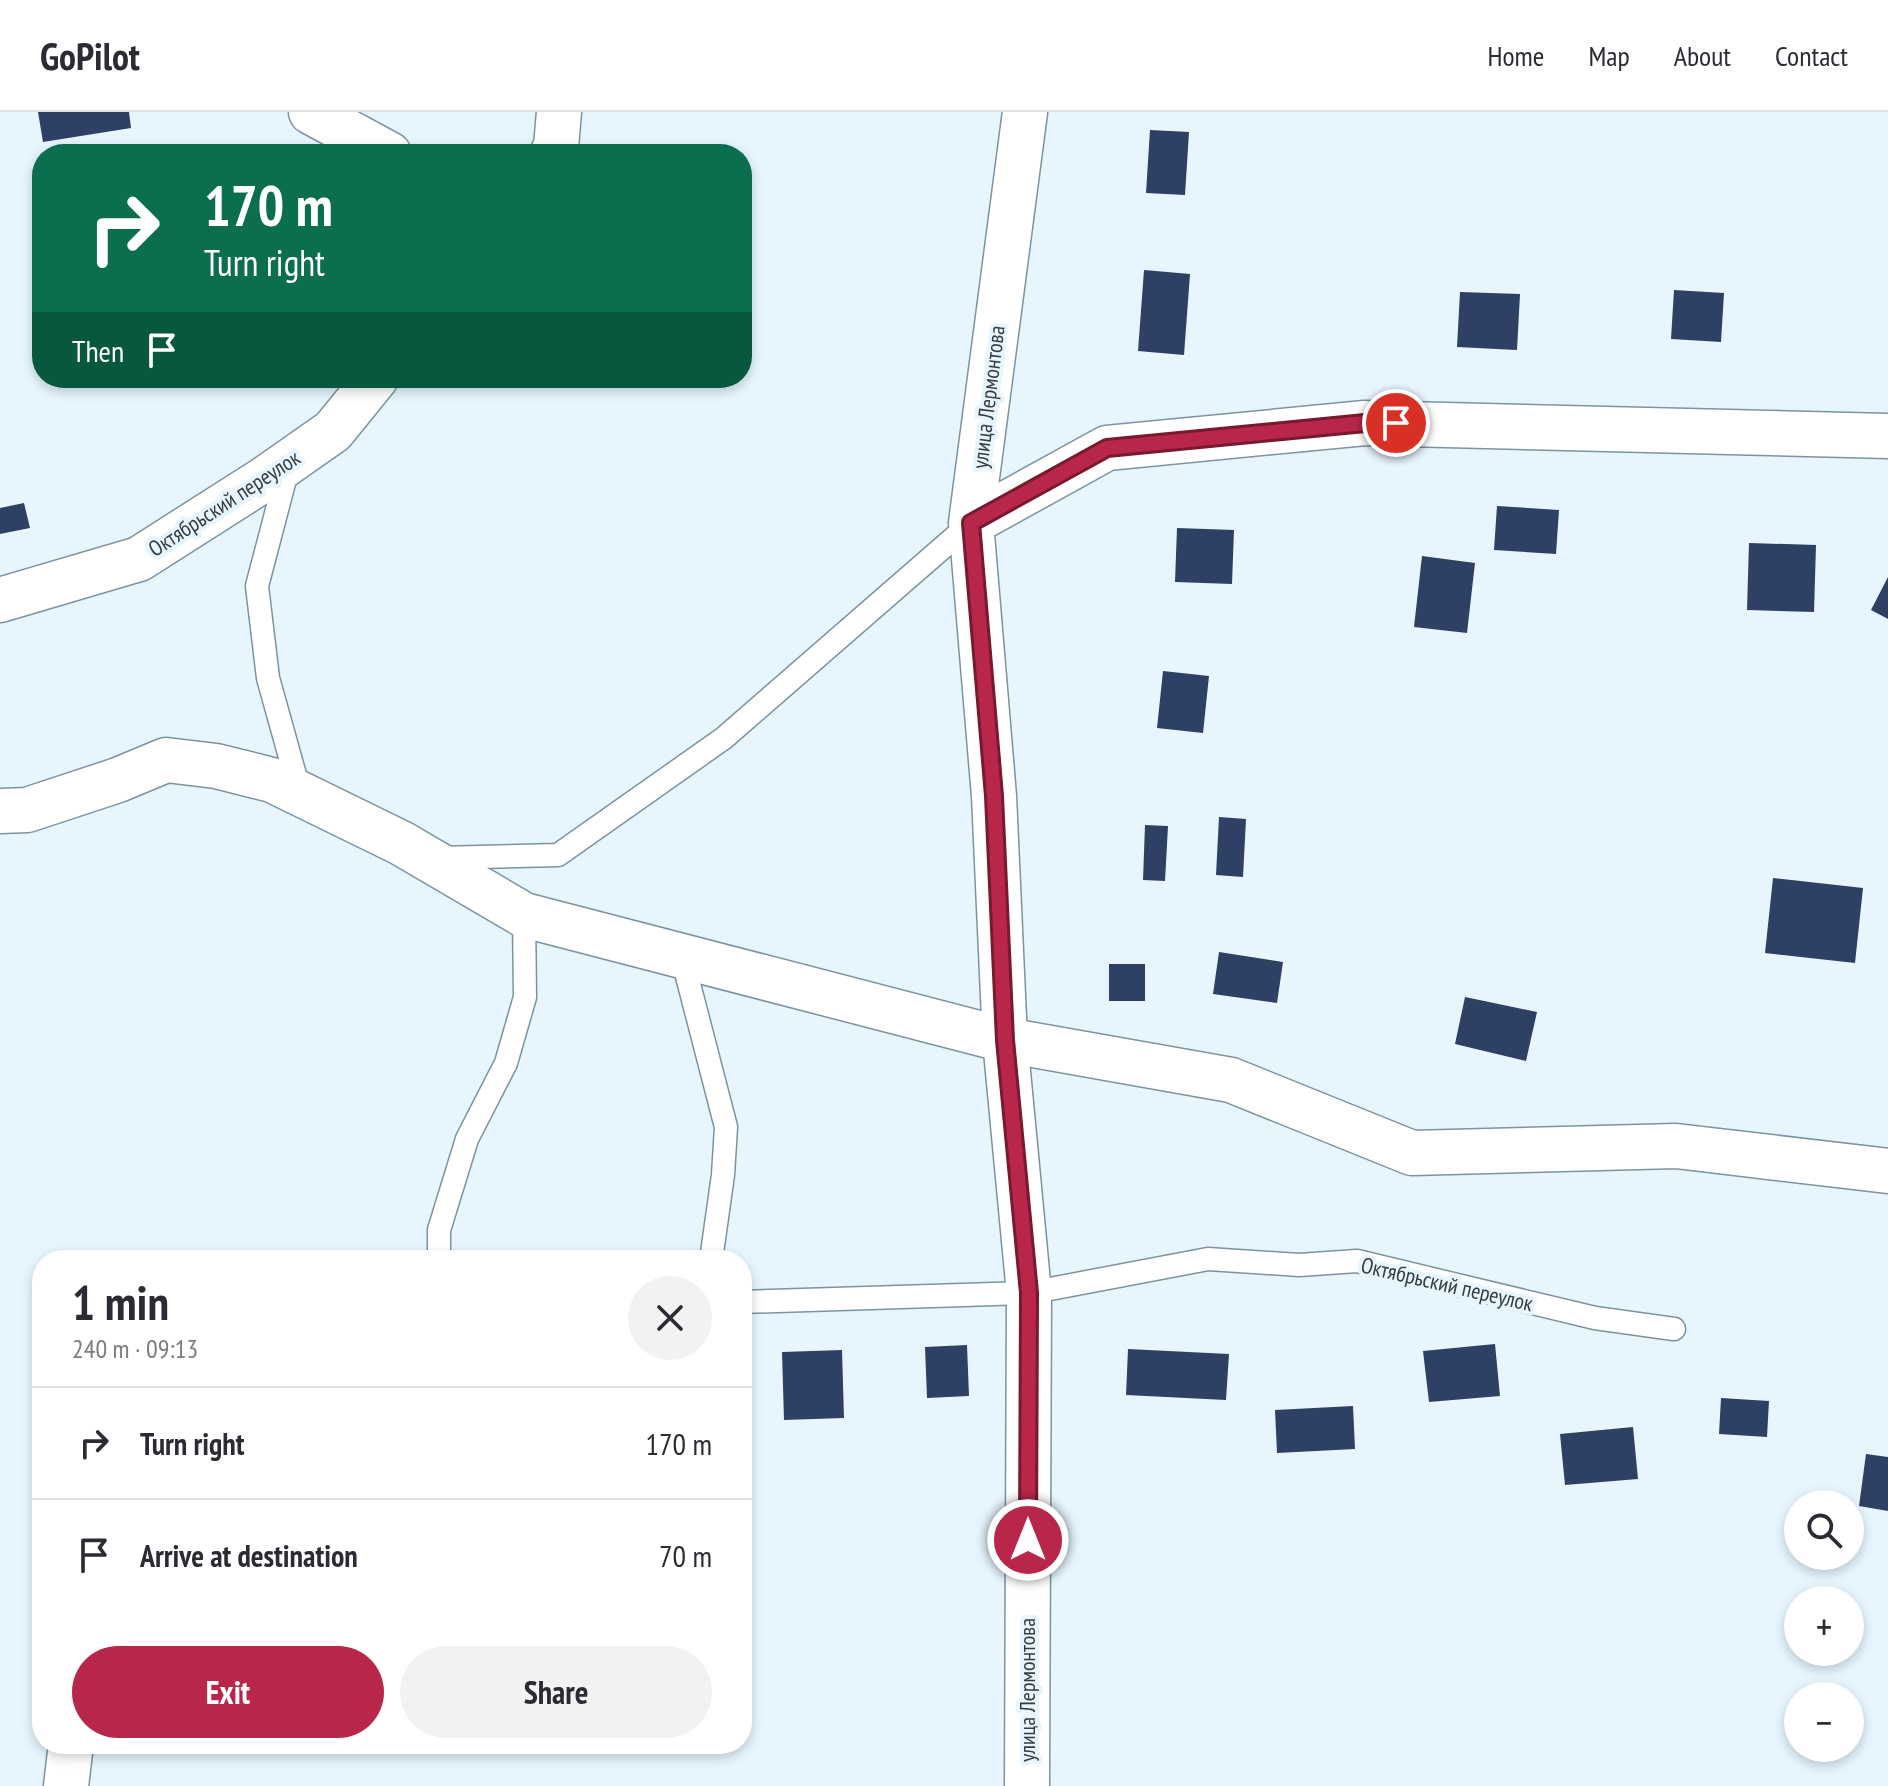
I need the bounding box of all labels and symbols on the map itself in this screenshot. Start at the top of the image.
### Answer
street label: улица Лермонтова [965,324,1011,470]
pin [1362,389,1430,457]
street label: Октябрьский переулок [143,443,306,563]
street label: Октябрьский переулок [1358,1251,1536,1317]
position arrow [986,1498,1070,1582]
street label: улица Лермонтова [1013,1618,1041,1762]

